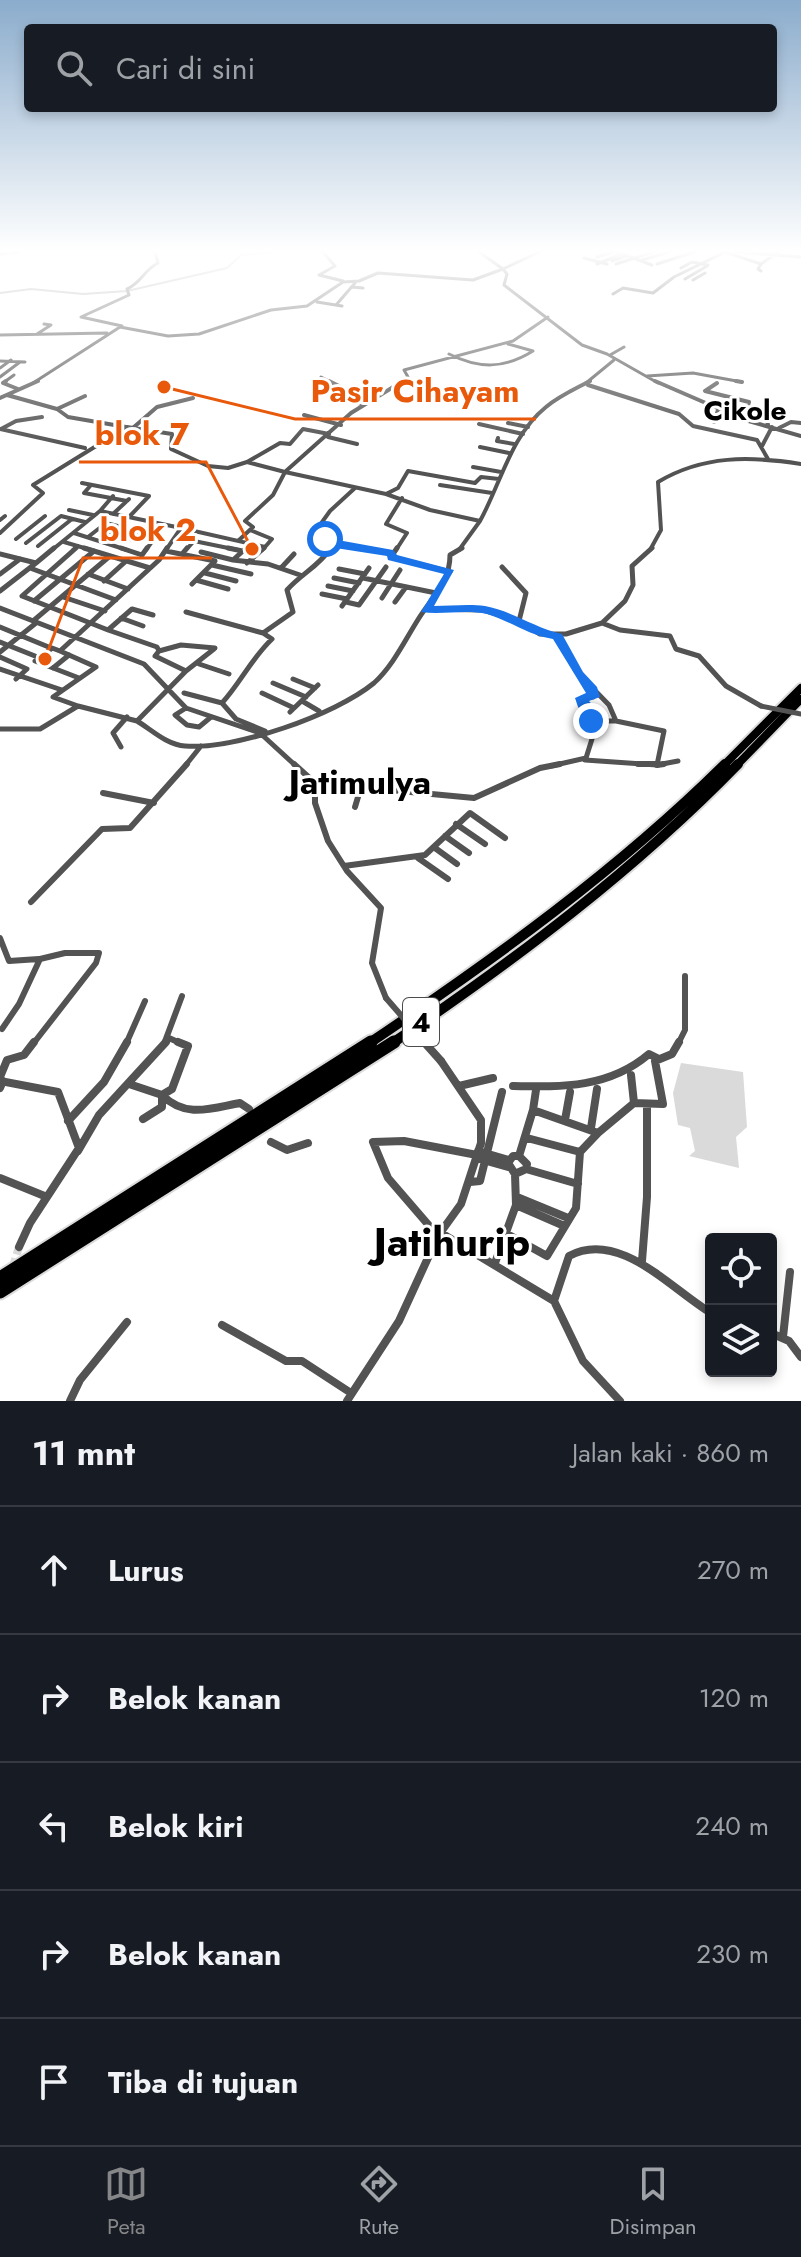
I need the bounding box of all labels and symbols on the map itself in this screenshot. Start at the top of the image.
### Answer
callout: Pasir Cihayam [295,363,536,419]
text: Pasir Cihayam [310,368,520,414]
district label: Cikole [703,390,787,431]
callout: blok 7 [79,406,206,462]
text: blok 7 [95,411,190,457]
callout: blok 2 [83,502,212,558]
text: blok 2 [100,507,196,553]
route start [307,521,343,557]
route end [573,703,609,739]
district label: Jatimulya [283,758,431,807]
road number: 4 [403,998,439,1046]
district label: Jatihurip [367,1213,530,1271]

